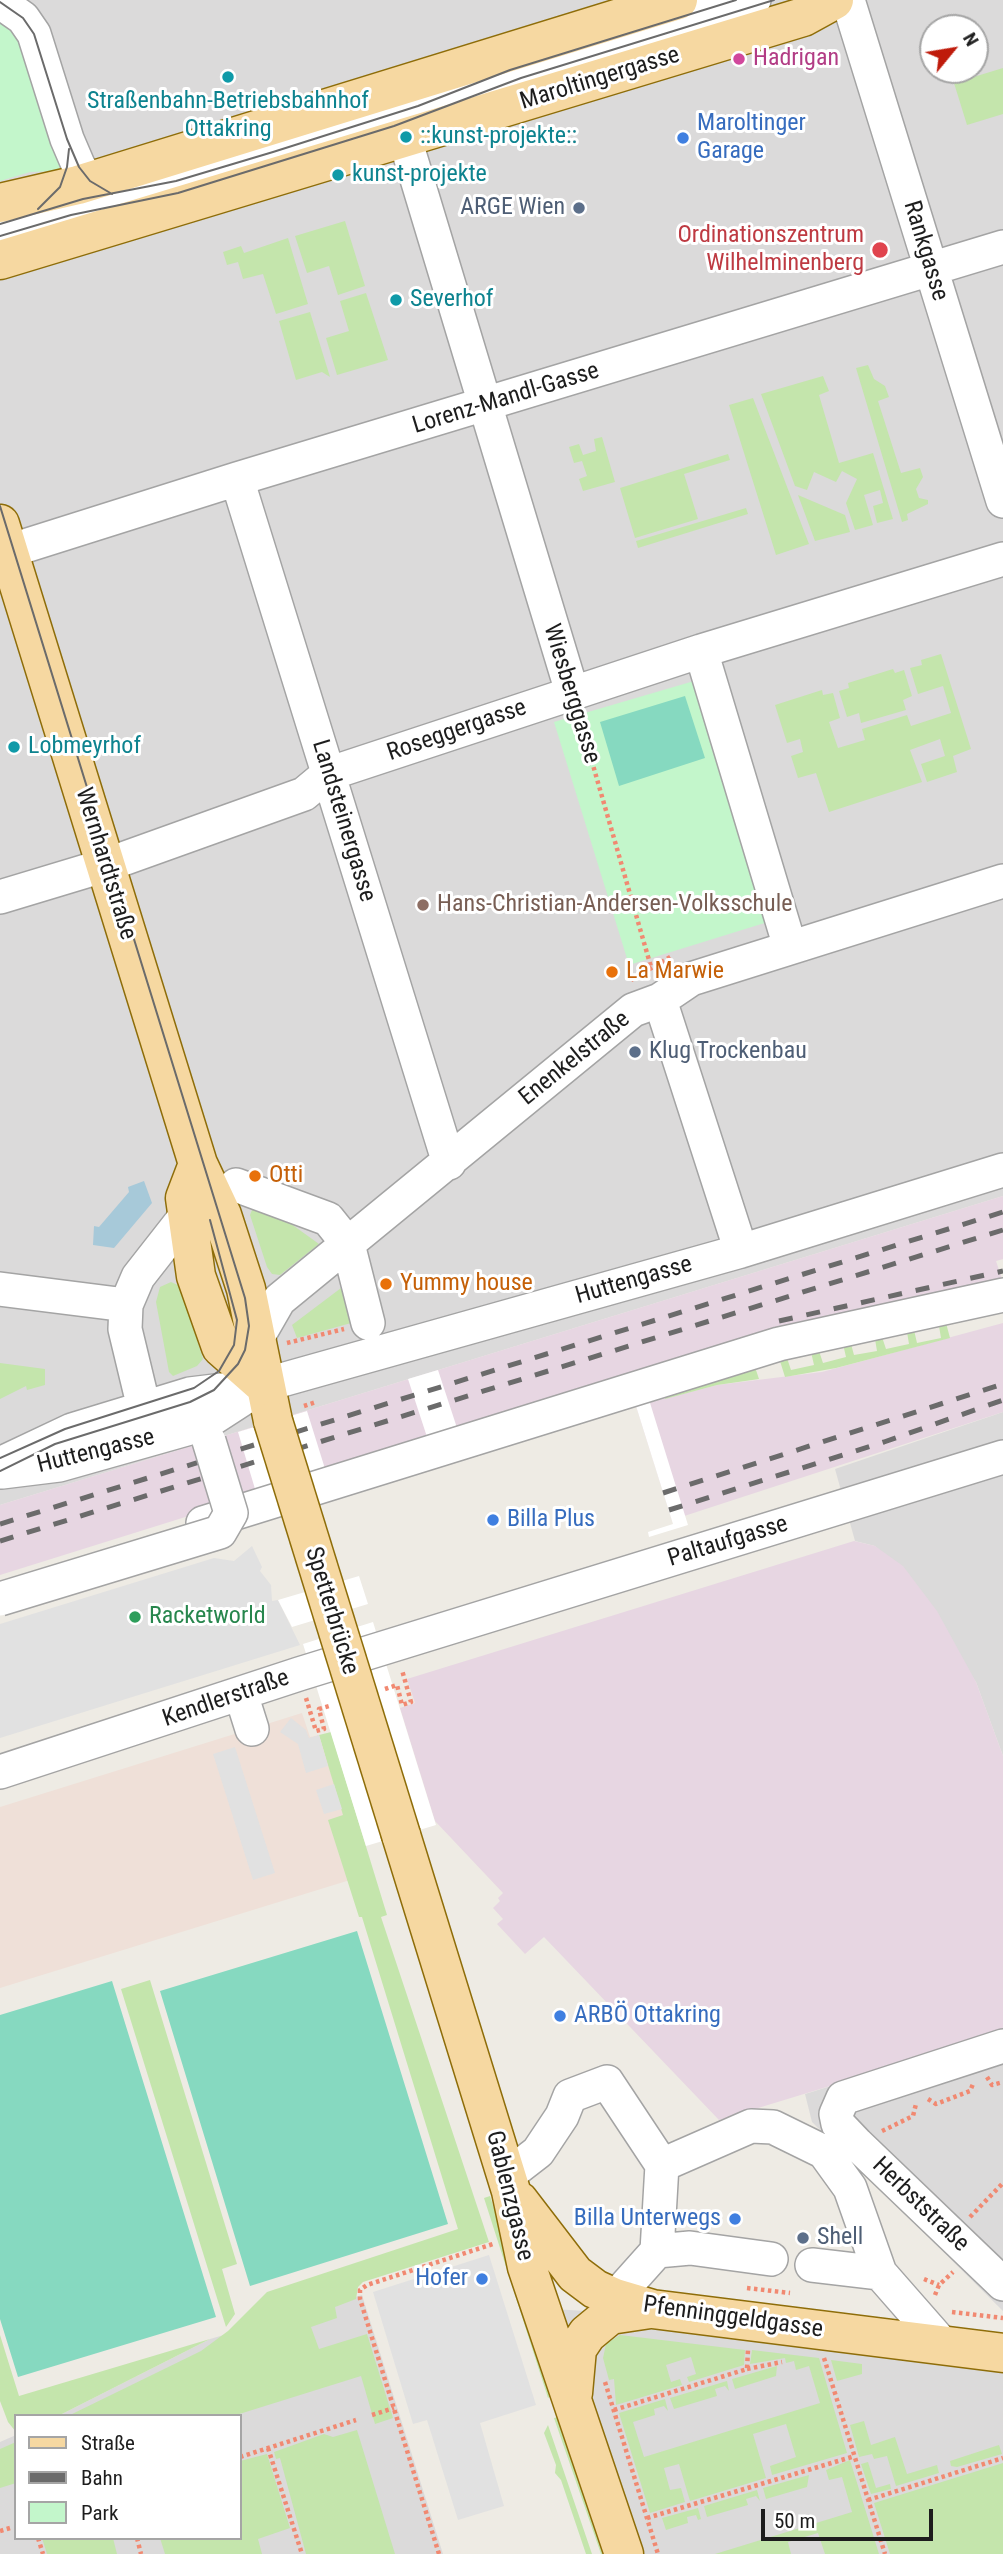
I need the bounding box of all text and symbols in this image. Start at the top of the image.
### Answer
north arrow [919,14,989,84]
text: N [958,28,984,50]
street label: Maroltingergasse [517,41,683,117]
place label: Hadrigan [753,45,839,73]
marker: Hadrigan [731,51,747,67]
marker: Straßenbahn-Betriebsbahnhof Ottakring [220,69,236,85]
place label: Straßenbahn-Betriebsbahnhof Ottakring [87,88,369,144]
place label: Maroltinger Garage [697,110,806,166]
place label: ::kunst-projekte:: [420,123,577,151]
marker: ::kunst-projekte:: [398,129,414,145]
marker: Maroltinger Garage [675,130,691,146]
place label: kunst-projekte [352,161,487,189]
marker: kunst-projekte [330,167,346,183]
place label: ARGE Wien [460,194,565,222]
street label: Rankgasse [896,198,954,304]
marker: ARGE Wien [571,200,587,216]
place label: Ordinationszentrum Wilhelminenberg [677,222,864,278]
marker: Ordinationszentrum Wilhelminenberg [870,240,890,260]
place label: Severhof [410,286,493,314]
marker: Severhof [388,292,404,308]
street label: Lorenz-Mandl-Gasse [409,357,603,441]
street label: Wiesberggasse [536,621,606,767]
street label: Roseggergasse [384,694,530,768]
place label: Lobmeyrhof [28,733,141,761]
street label: Landsteinergasse [305,737,381,905]
marker: Lobmeyrhof [6,739,22,755]
street label: Wernhardtstraße [68,785,142,943]
place label: Hans-Christian-Andersen-Volksschule [437,891,792,919]
marker: Hans-Christian-Andersen-Volksschule [415,897,431,913]
place label: La Marwie [626,958,724,986]
marker: La Marwie [604,964,620,980]
street label: Enenkelstraße [514,1006,636,1112]
place label: Klug Trockenbau [649,1038,807,1066]
marker: Klug Trockenbau [627,1044,643,1060]
place label: Otti [269,1162,303,1190]
marker: Otti [247,1168,263,1184]
street label: Huttengasse [572,1251,696,1311]
place label: Yummy house [400,1270,533,1298]
marker: Yummy house [378,1276,394,1292]
street label: Huttengasse [34,1424,158,1480]
place label: Billa Plus [507,1506,595,1534]
street label: Paltaufgasse [664,1510,792,1574]
marker: Billa Plus [485,1512,501,1528]
street label: Spetterbrücke [298,1544,364,1678]
place label: Racketworld [149,1603,266,1631]
marker: Racketworld [127,1609,143,1625]
street label: Kendlerstraße [159,1664,293,1734]
place label: ARBÖ Ottakring [574,2002,721,2030]
marker: ARBÖ Ottakring [552,2008,568,2024]
street label: Gablenzgasse [479,2128,539,2264]
street label: Herbststraße [866,2152,974,2258]
place label: Billa Unterwegs [574,2205,721,2233]
marker: Billa Unterwegs [727,2211,743,2227]
place label: Shell [817,2224,863,2252]
marker: Shell [795,2230,811,2246]
place label: Hofer [415,2265,468,2293]
marker: Hofer [474,2271,490,2287]
street label: Pfenninggeldgasse [641,2291,825,2345]
legend [14,2414,242,2540]
text: Straße [81,2431,135,2455]
text: Bahn [81,2466,123,2490]
scale bar [765,2494,936,2538]
text: Park [81,2501,118,2525]
text: 50 m [774,2509,815,2533]

